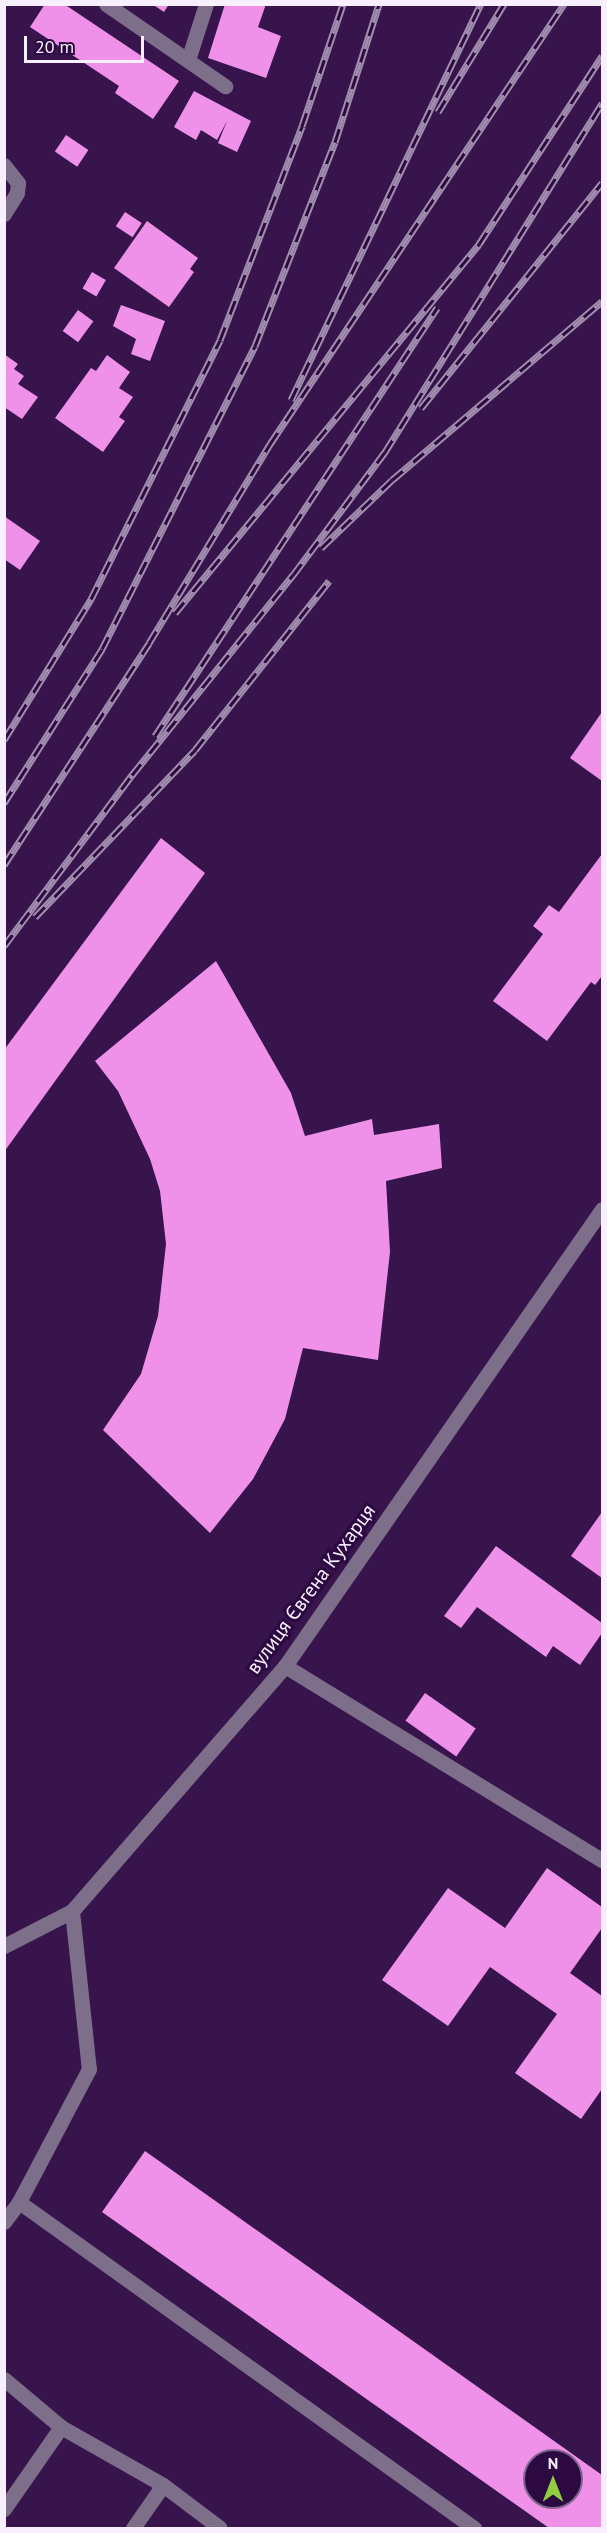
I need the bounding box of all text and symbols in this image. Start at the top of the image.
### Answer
scale bar [27,24,147,62]
text: 20 m [35,35,74,58]
street label: вулиця Євгена Кухарця [241,1500,381,1678]
north arrow [523,2449,583,2509]
text: N [548,2453,558,2473]

